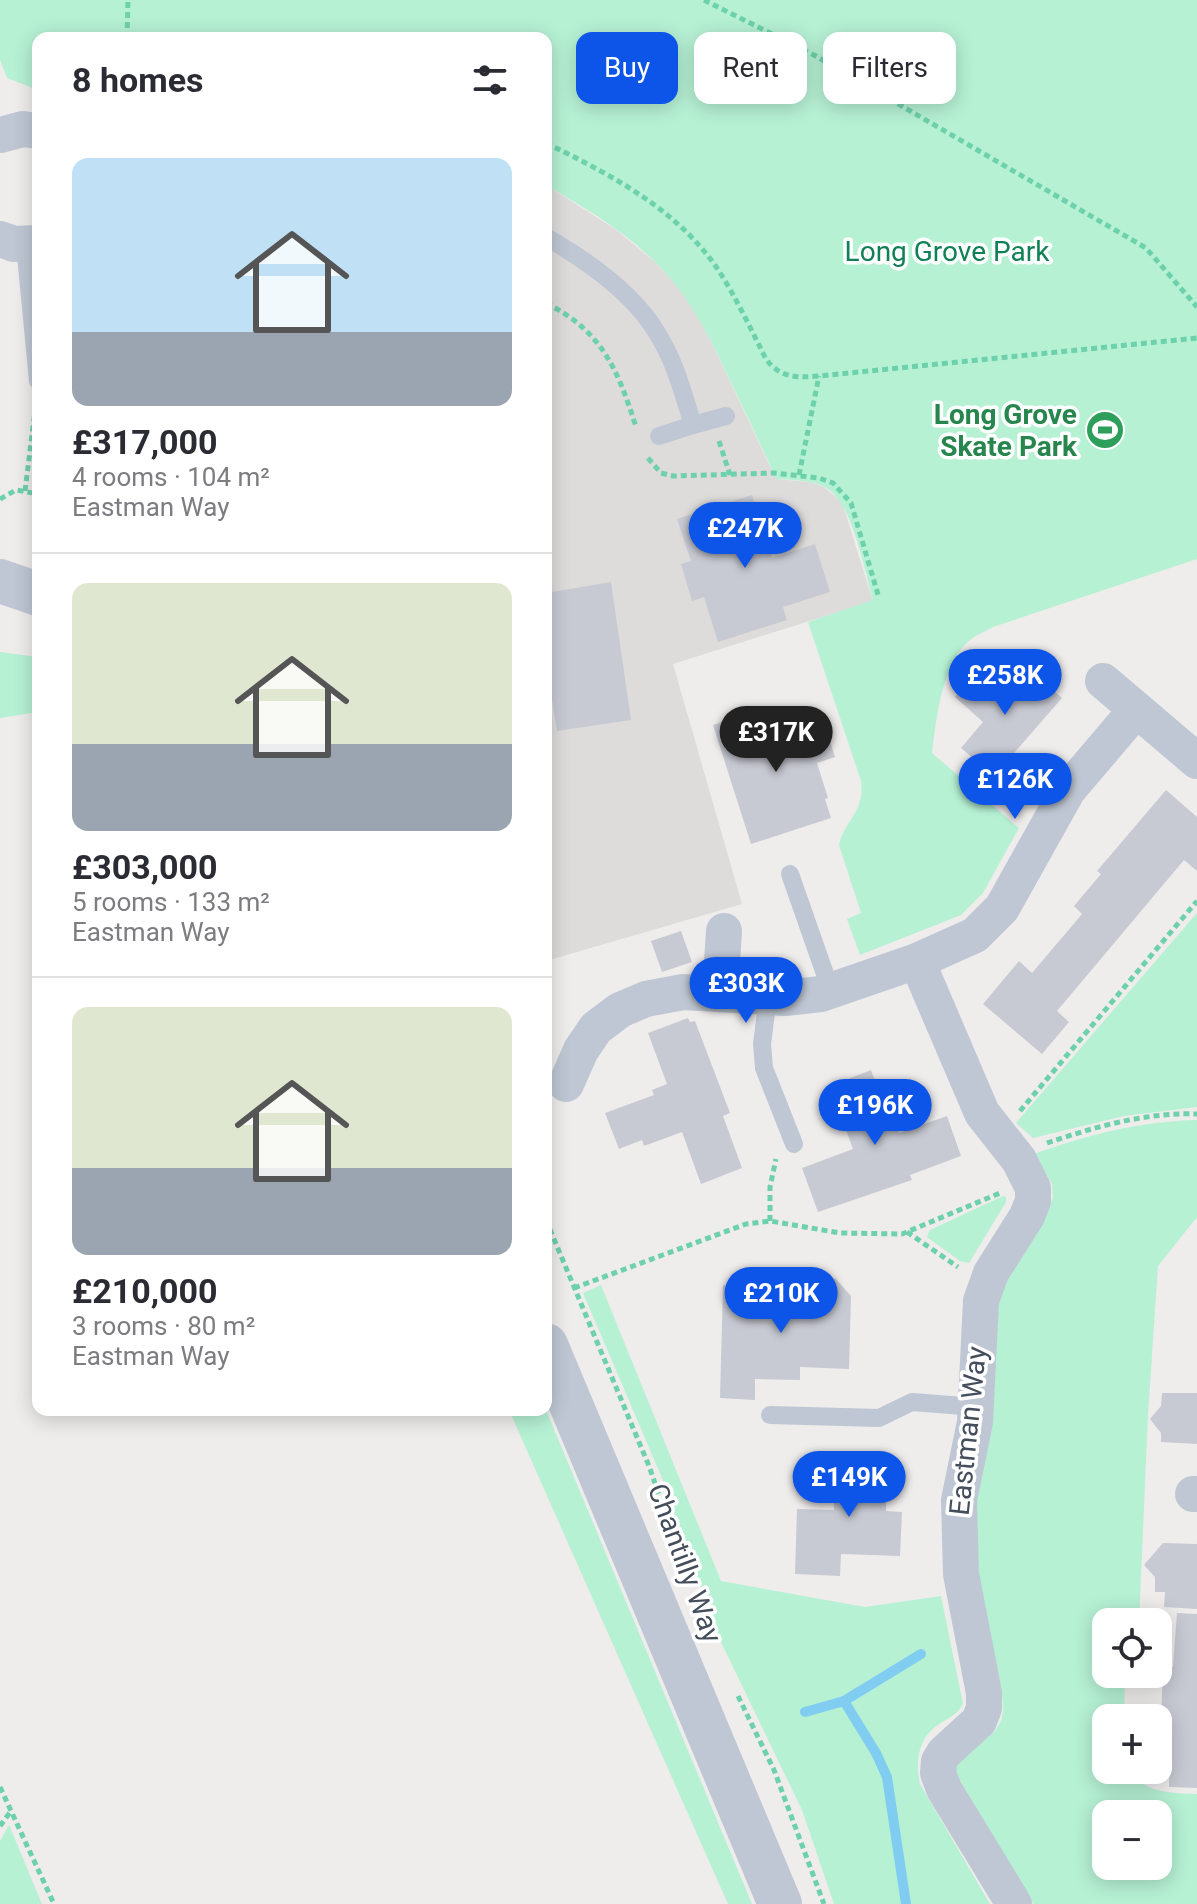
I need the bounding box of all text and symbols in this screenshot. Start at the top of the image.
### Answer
chip: Buy [576,32,678,104]
chip: Rent [694,32,807,104]
chip: Filters [823,32,956,104]
icon: filters [468,58,512,102]
text: 8 homes [72,60,203,100]
icon: home [220,210,364,354]
park label: Long Grove Park [845,235,1050,268]
place label: Long Grove Skate Park [934,398,1078,463]
sports icon: Long Grove Skate Park [1084,409,1126,451]
text: £317,000 [72,422,218,462]
text: 4 rooms · 104 m² [72,462,270,492]
text: Eastman Way [72,492,230,522]
pin: £247K [689,502,801,570]
text: £247K [707,513,783,543]
icon: home [220,635,364,779]
pin: £258K [949,649,1061,717]
text: £258K [967,660,1043,690]
pin: £317K [720,706,832,774]
text: £317K [738,717,814,747]
pin: £126K [959,753,1071,821]
text: £126K [977,764,1053,794]
text: £303,000 [72,847,218,887]
text: 5 rooms · 133 m² [72,887,270,917]
text: Eastman Way [72,917,230,947]
pin: £303K [690,957,802,1025]
text: £303K [708,968,784,998]
icon: home [220,1059,364,1203]
pin: £196K [819,1079,931,1147]
text: £196K [837,1090,913,1120]
pin: £210K [725,1267,837,1335]
text: £210,000 [72,1271,218,1311]
text: £210K [743,1278,819,1308]
text: 3 rooms · 80 m² [72,1311,255,1341]
text: Eastman Way [72,1341,230,1371]
street label: Eastman Way [943,1345,993,1517]
pin: £149K [793,1451,905,1519]
text: £149K [811,1462,887,1492]
street label: Chantilly Way [641,1479,729,1647]
map controls [1092,1608,1172,1880]
button: locate [1092,1608,1172,1688]
button: + [1092,1704,1172,1784]
button: − [1092,1800,1172,1880]

